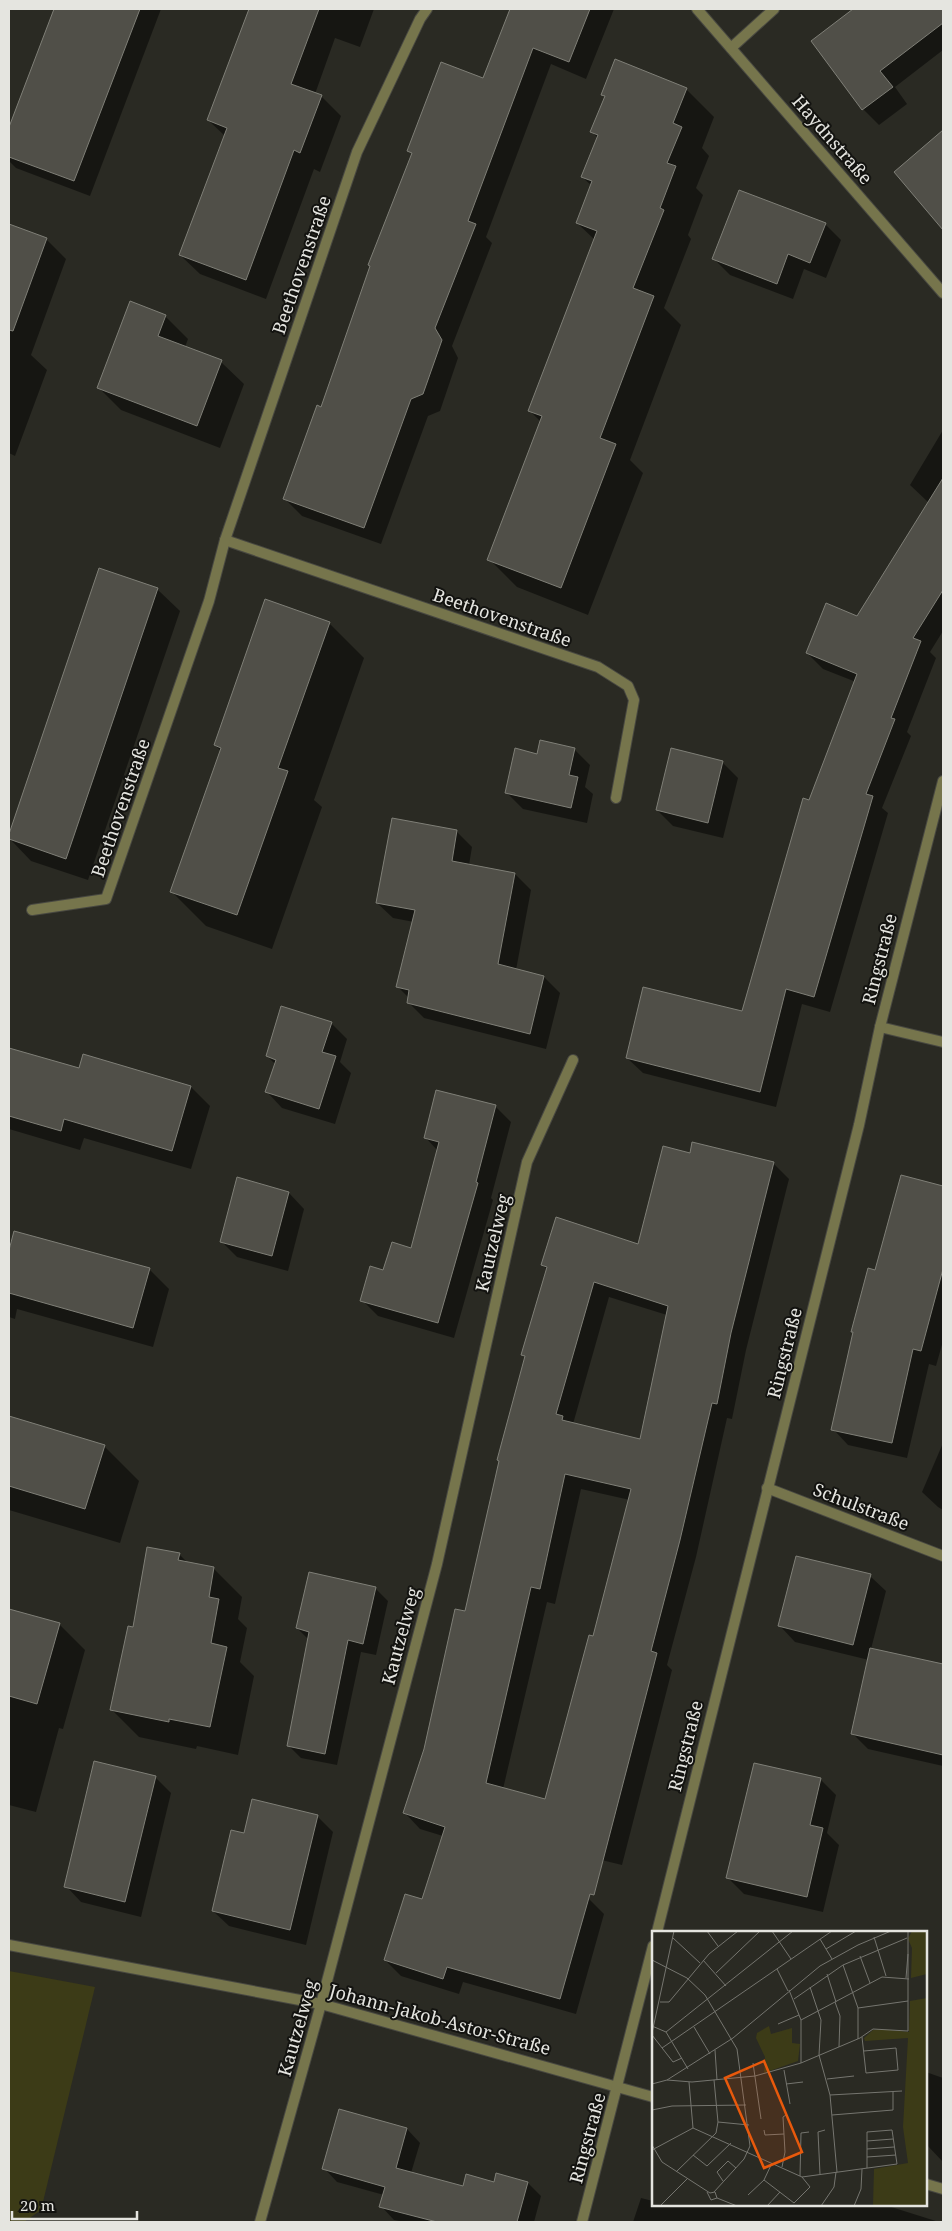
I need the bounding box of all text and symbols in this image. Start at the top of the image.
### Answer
street label: Haydnstraße [787,90,878,189]
street label: Beethovenstraße [266,192,336,337]
street label: Beethovenstraße [430,582,575,652]
street label: Beethovenstraße [85,735,155,880]
street label: Ringstraße [856,911,902,1007]
street label: Kautzelweg [469,1191,515,1294]
street label: Ringstraße [761,1305,807,1401]
street label: Schulstraße [810,1477,913,1535]
street label: Kautzelweg [376,1584,425,1687]
street label: Ringstraße [662,1698,708,1794]
inset map [652,1931,927,2206]
street label: Kautzelweg [272,1976,322,2079]
street label: Johann-Jakob-Astor-Straße [326,1978,554,2060]
street label: Ringstraße [563,2090,611,2186]
scale bar [12,2188,138,2220]
text: 20 m [20,2195,55,2215]

